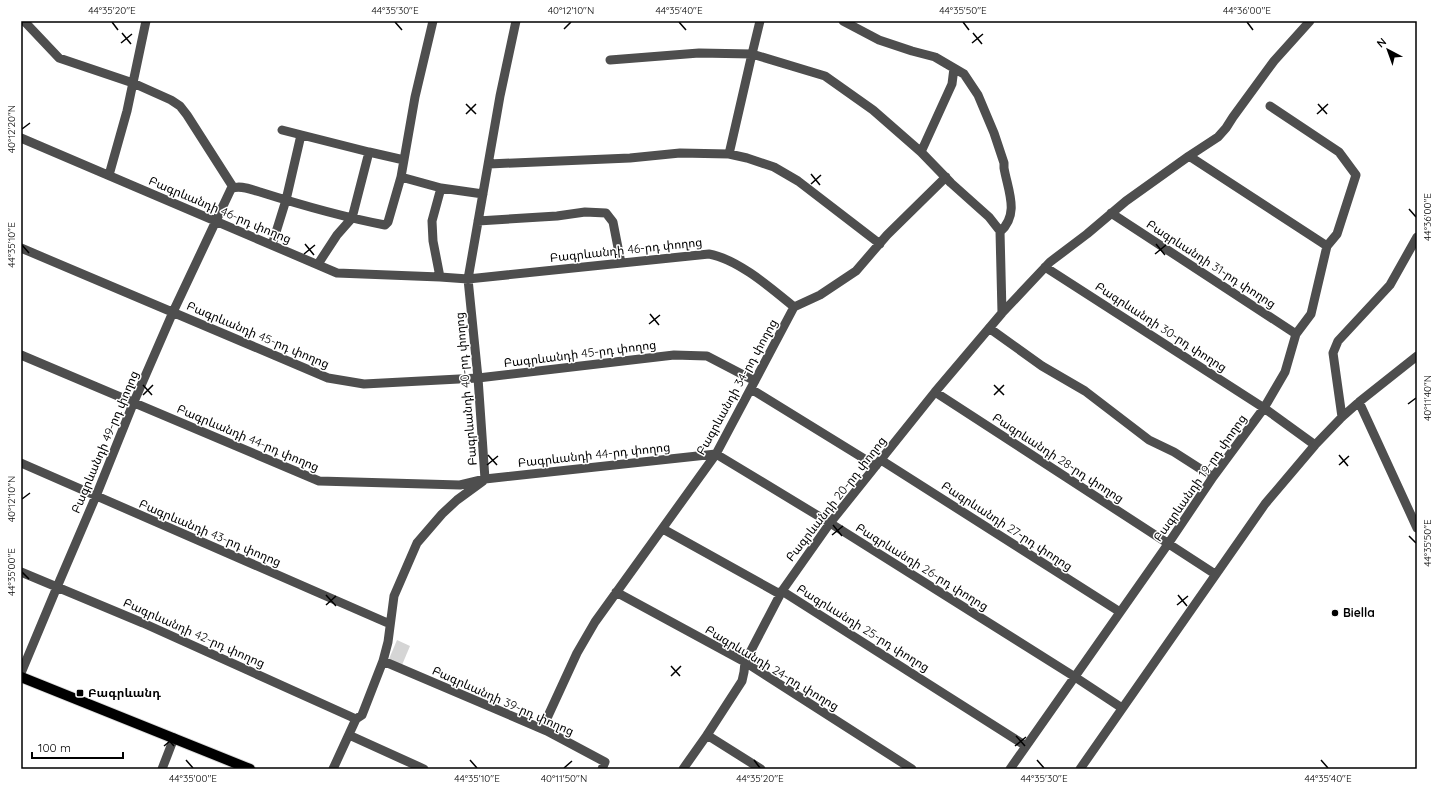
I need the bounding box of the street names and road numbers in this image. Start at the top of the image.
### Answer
street label: Բագրևանդի 46-րդ փողոց [147,173,294,246]
street label: Բագրևանդի 31-րդ փողոց [1144,216,1279,311]
street label: Բագրևանդի 46-րդ փողոց [549,234,703,265]
street label: Բագրևանդի 30-րդ փողոց [1093,278,1230,375]
street label: Բագրևանդի 45-րդ փողոց [185,298,332,371]
street label: Բագրևանդի 40-րդ փողոց [451,312,480,466]
street label: Բագրևանդի 34-րդ փողոց [693,316,780,457]
street label: Բագրևանդի 45-րդ փողոց [503,337,657,370]
street label: Բագրևանդի 49-րդ փողոց [68,368,141,515]
street label: Բագրևանդի 44-րդ փողոց [175,401,322,474]
street label: Բագրևանդի 28-րդ փողոց [990,409,1127,506]
street label: Բագրևանդի 19-րդ փողոց [1150,411,1249,544]
street label: Բագրևանդի 20-րդ փողոց [782,433,889,564]
street label: Բագրևանդի 44-րդ փողոց [517,439,671,470]
street label: Բագրևանդի 27-րդ փողոց [939,478,1076,574]
street label: Բագրևանդի 43-րդ փողոց [137,496,284,569]
street label: Բագրևանդի 26-րդ փողոց [853,520,991,614]
street label: Բագրևանդի 25-րդ փողոց [794,580,932,675]
street label: Բագրևանդի 42-րդ փողոց [121,594,267,671]
street label: Բագրևանդի 24-րդ փողոց [703,622,842,713]
street label: Բագրևանդի 39-րդ փողոց [430,662,576,739]

